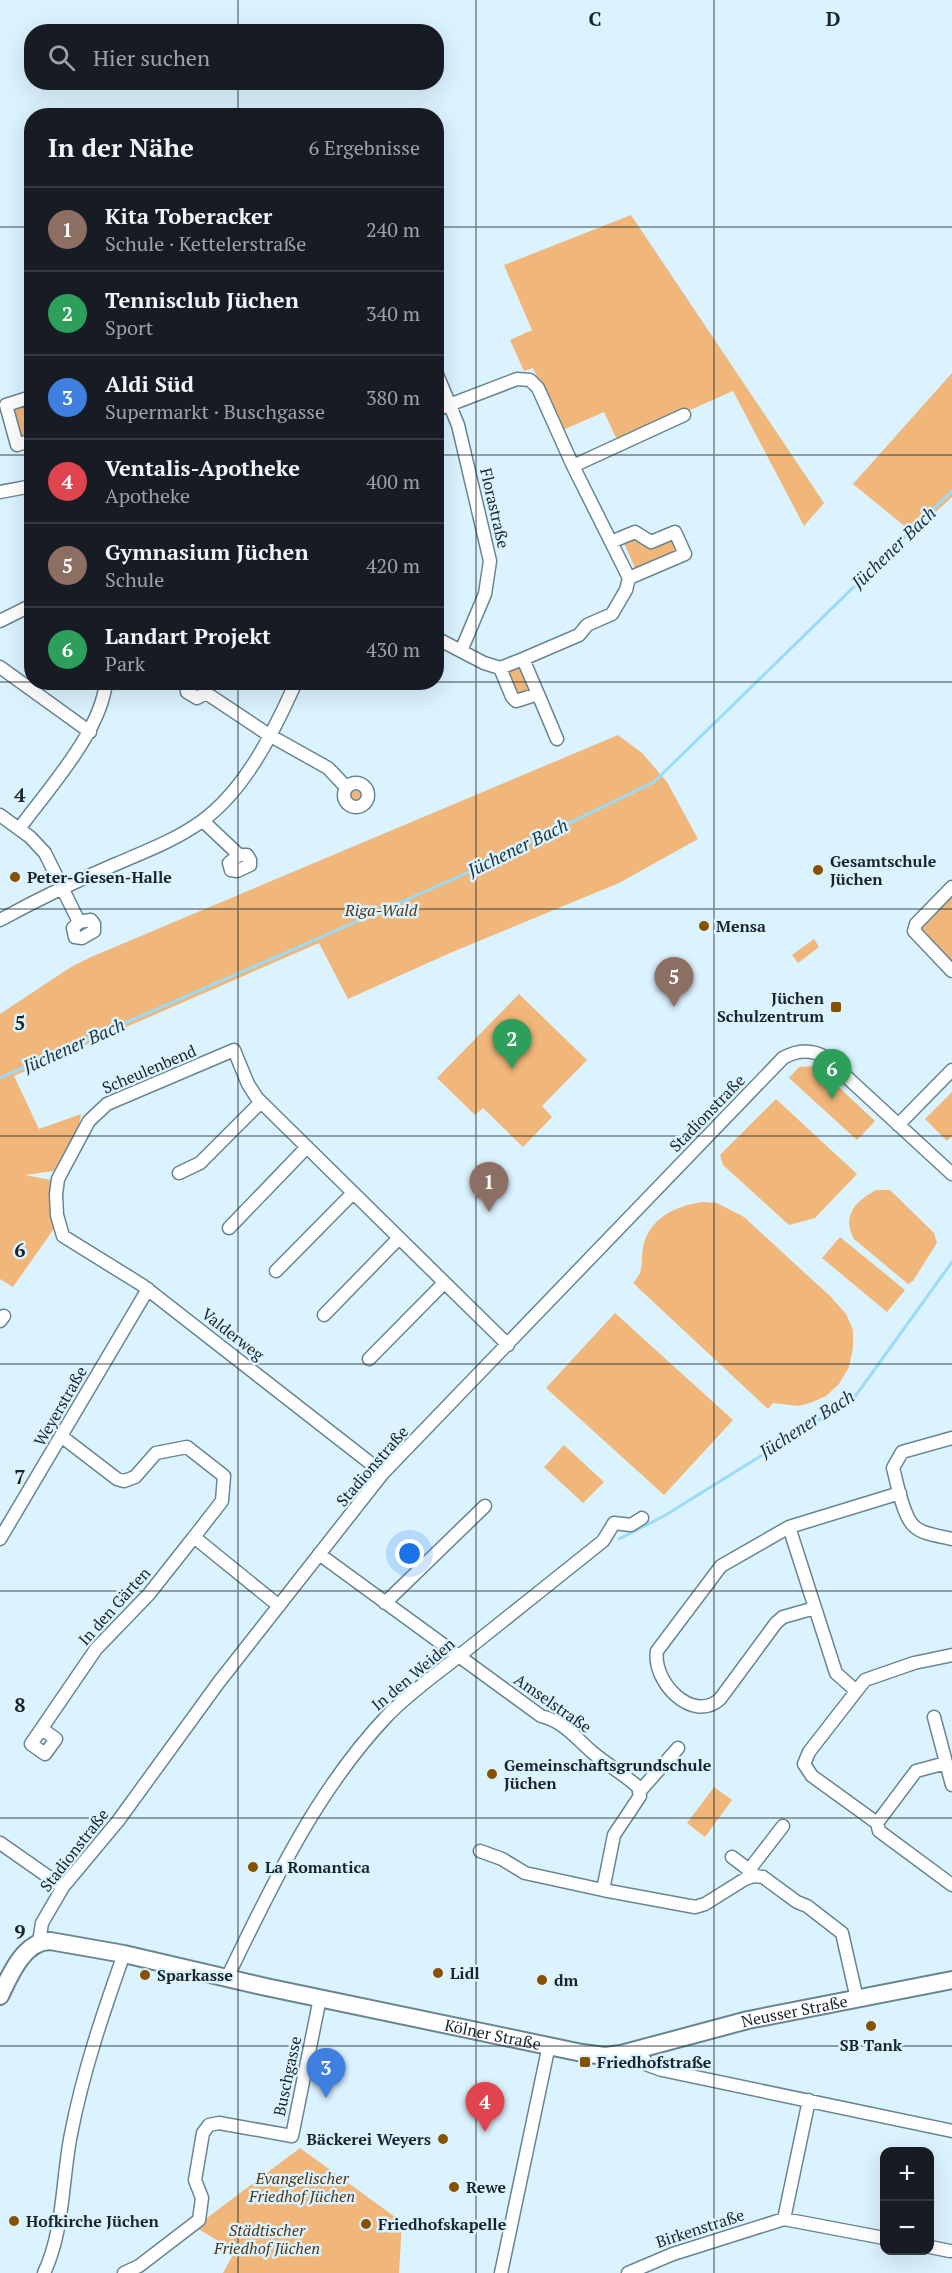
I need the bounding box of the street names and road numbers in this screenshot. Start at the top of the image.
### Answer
street label: Florastraße [475,466,515,550]
street label: Scheulenbend [99,1039,200,1099]
street label: Stadionstraße [664,1069,750,1157]
street label: Valderweg [197,1303,269,1366]
street label: Weyerstraße [28,1362,92,1450]
street label: Stadionstraße [331,1421,413,1511]
street label: In den Gärten [73,1562,155,1650]
street label: In den Weiden [367,1632,460,1715]
street label: Amselstraße [510,1668,596,1738]
street label: Stadionstraße [35,1804,113,1896]
street label: Neusser Straße [739,1990,849,2032]
street label: Kölner Straße [443,2014,543,2055]
street label: Buschgasse [268,2034,306,2118]
street label: Birkenstraße [653,2203,747,2253]

